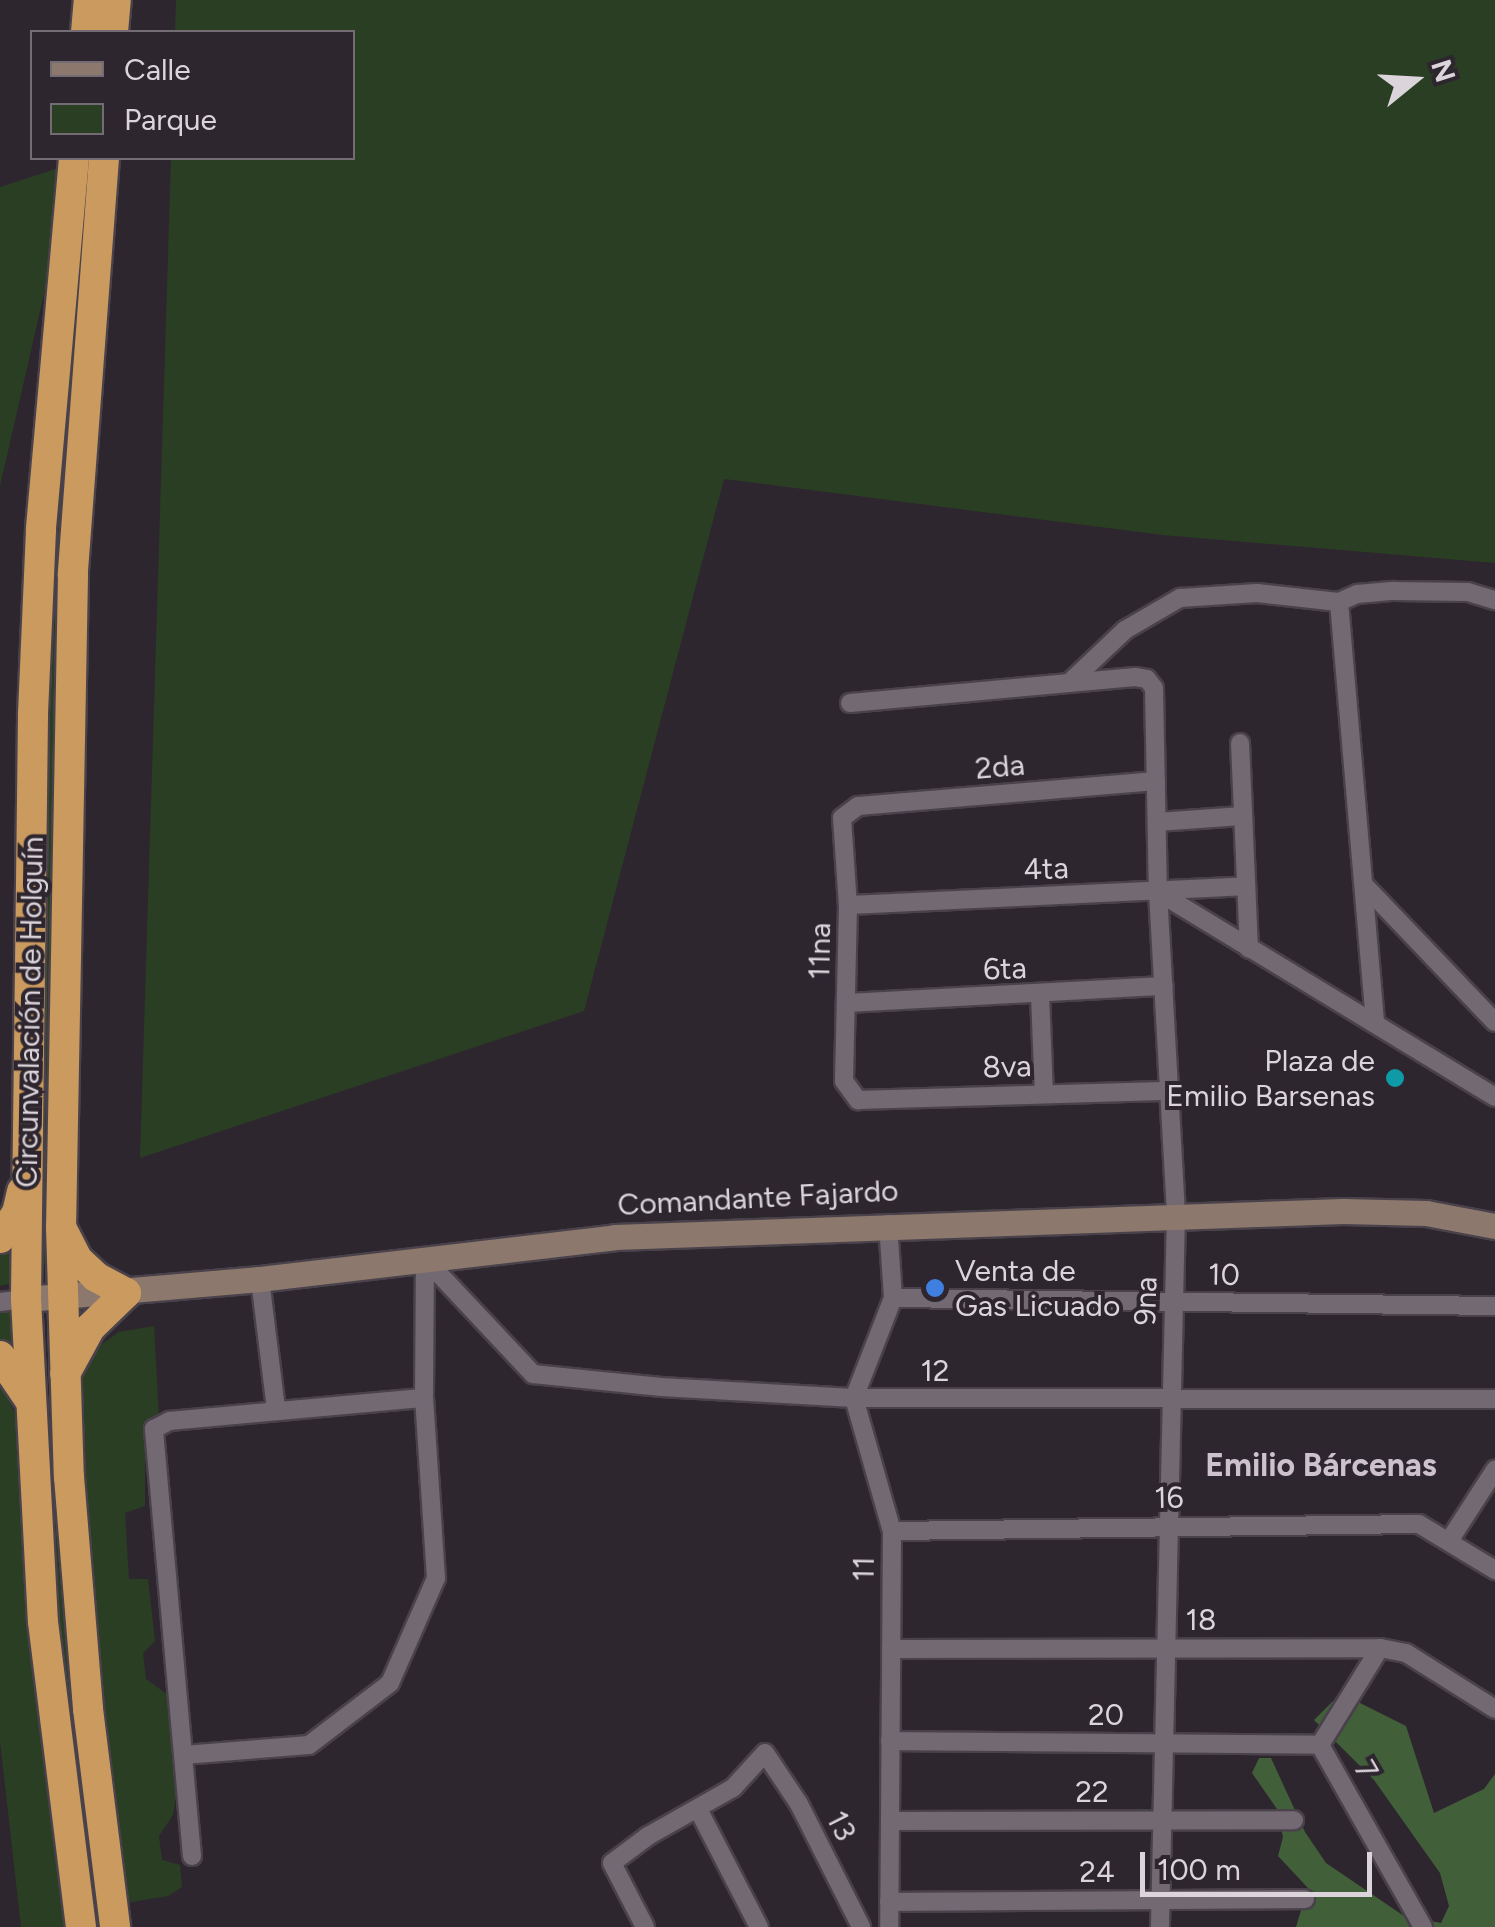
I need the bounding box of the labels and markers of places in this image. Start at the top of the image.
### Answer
place label: Plaza de Emilio Barsenas [1166,1043,1375,1114]
marker: Plaza de Emilio Barsenas [1384,1067,1406,1089]
place label: Venta de Gas Licuado [955,1253,1120,1324]
marker: Venta de Gas Licuado [924,1277,946,1299]

